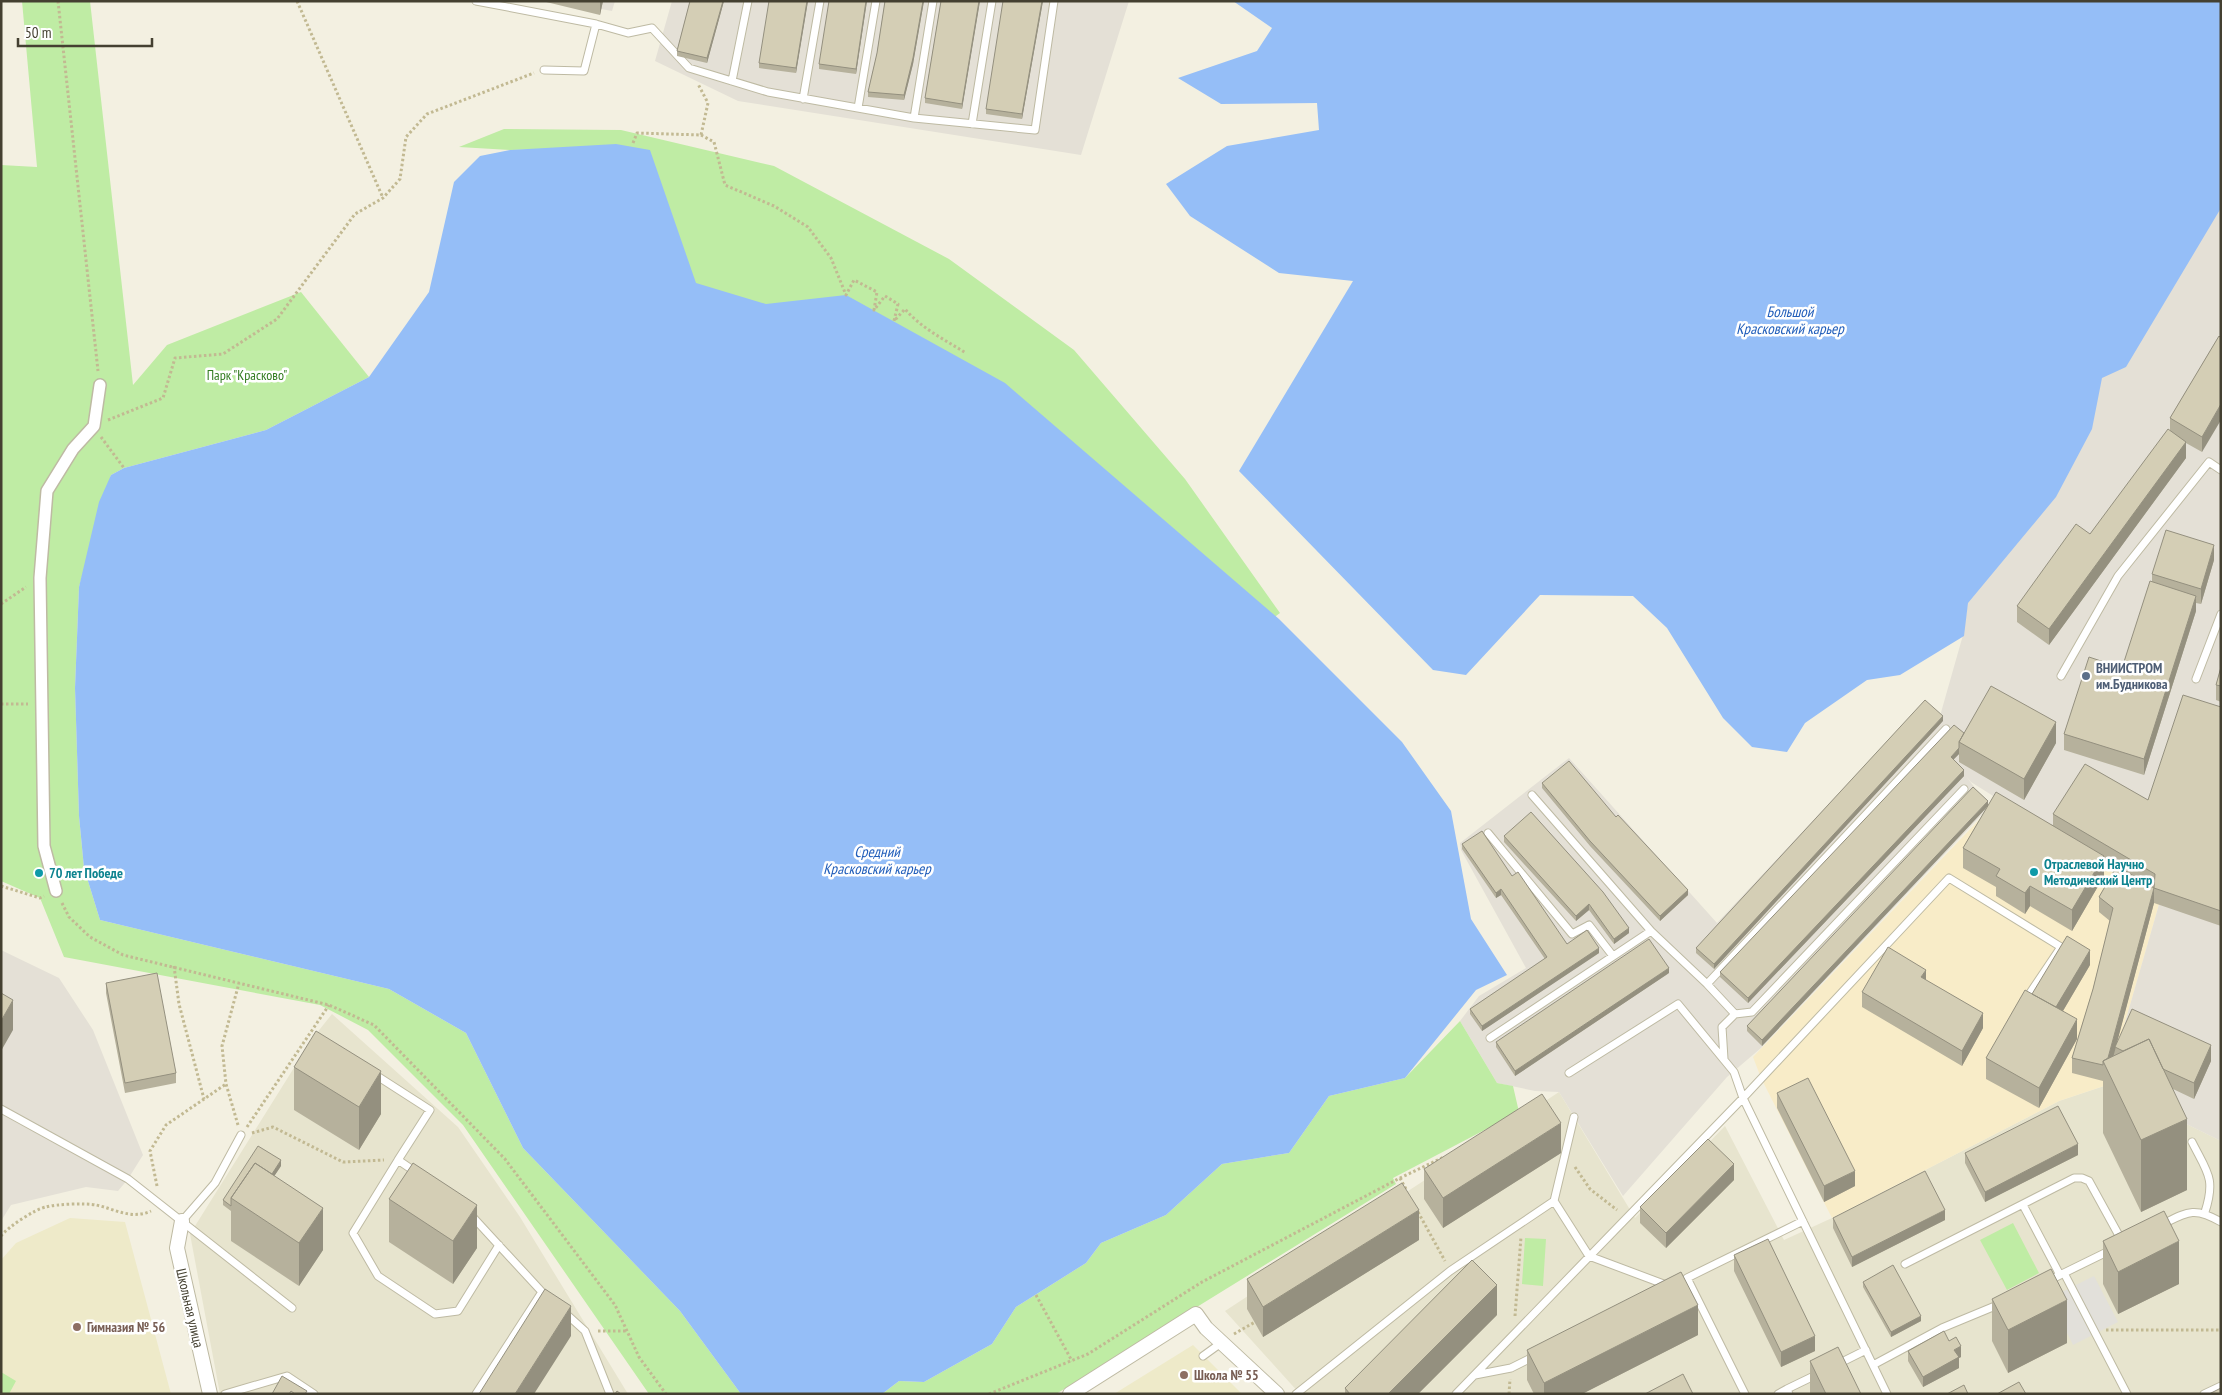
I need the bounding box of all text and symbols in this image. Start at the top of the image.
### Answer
scale bar [18,15,151,47]
text: 50 m [25,23,51,42]
water label: Большой Красковский карьер [1736,302,1845,338]
park label: Парк "Красково" [207,366,287,384]
place label: ВНИИСТРОМ им.Будникова [2096,659,2168,693]
marker: ВНИИСТРОМ им.Будникова [2080,670,2092,682]
water label: Средний Красковский карьер [823,842,932,878]
place label: Отраслевой Научно Методический Центр [2044,855,2152,889]
place label: 70 лет Победе [49,864,123,882]
marker: Отраслевой Научно Методический Центр [2028,866,2040,878]
marker: 70 лет Победе [33,867,45,879]
street label: Школьная улица [172,1267,208,1349]
place label: Гимназия № 56 [87,1318,166,1336]
marker: Гимназия № 56 [71,1321,83,1333]
place label: Школа № 55 [1194,1366,1259,1384]
marker: Школа № 55 [1178,1369,1190,1381]

